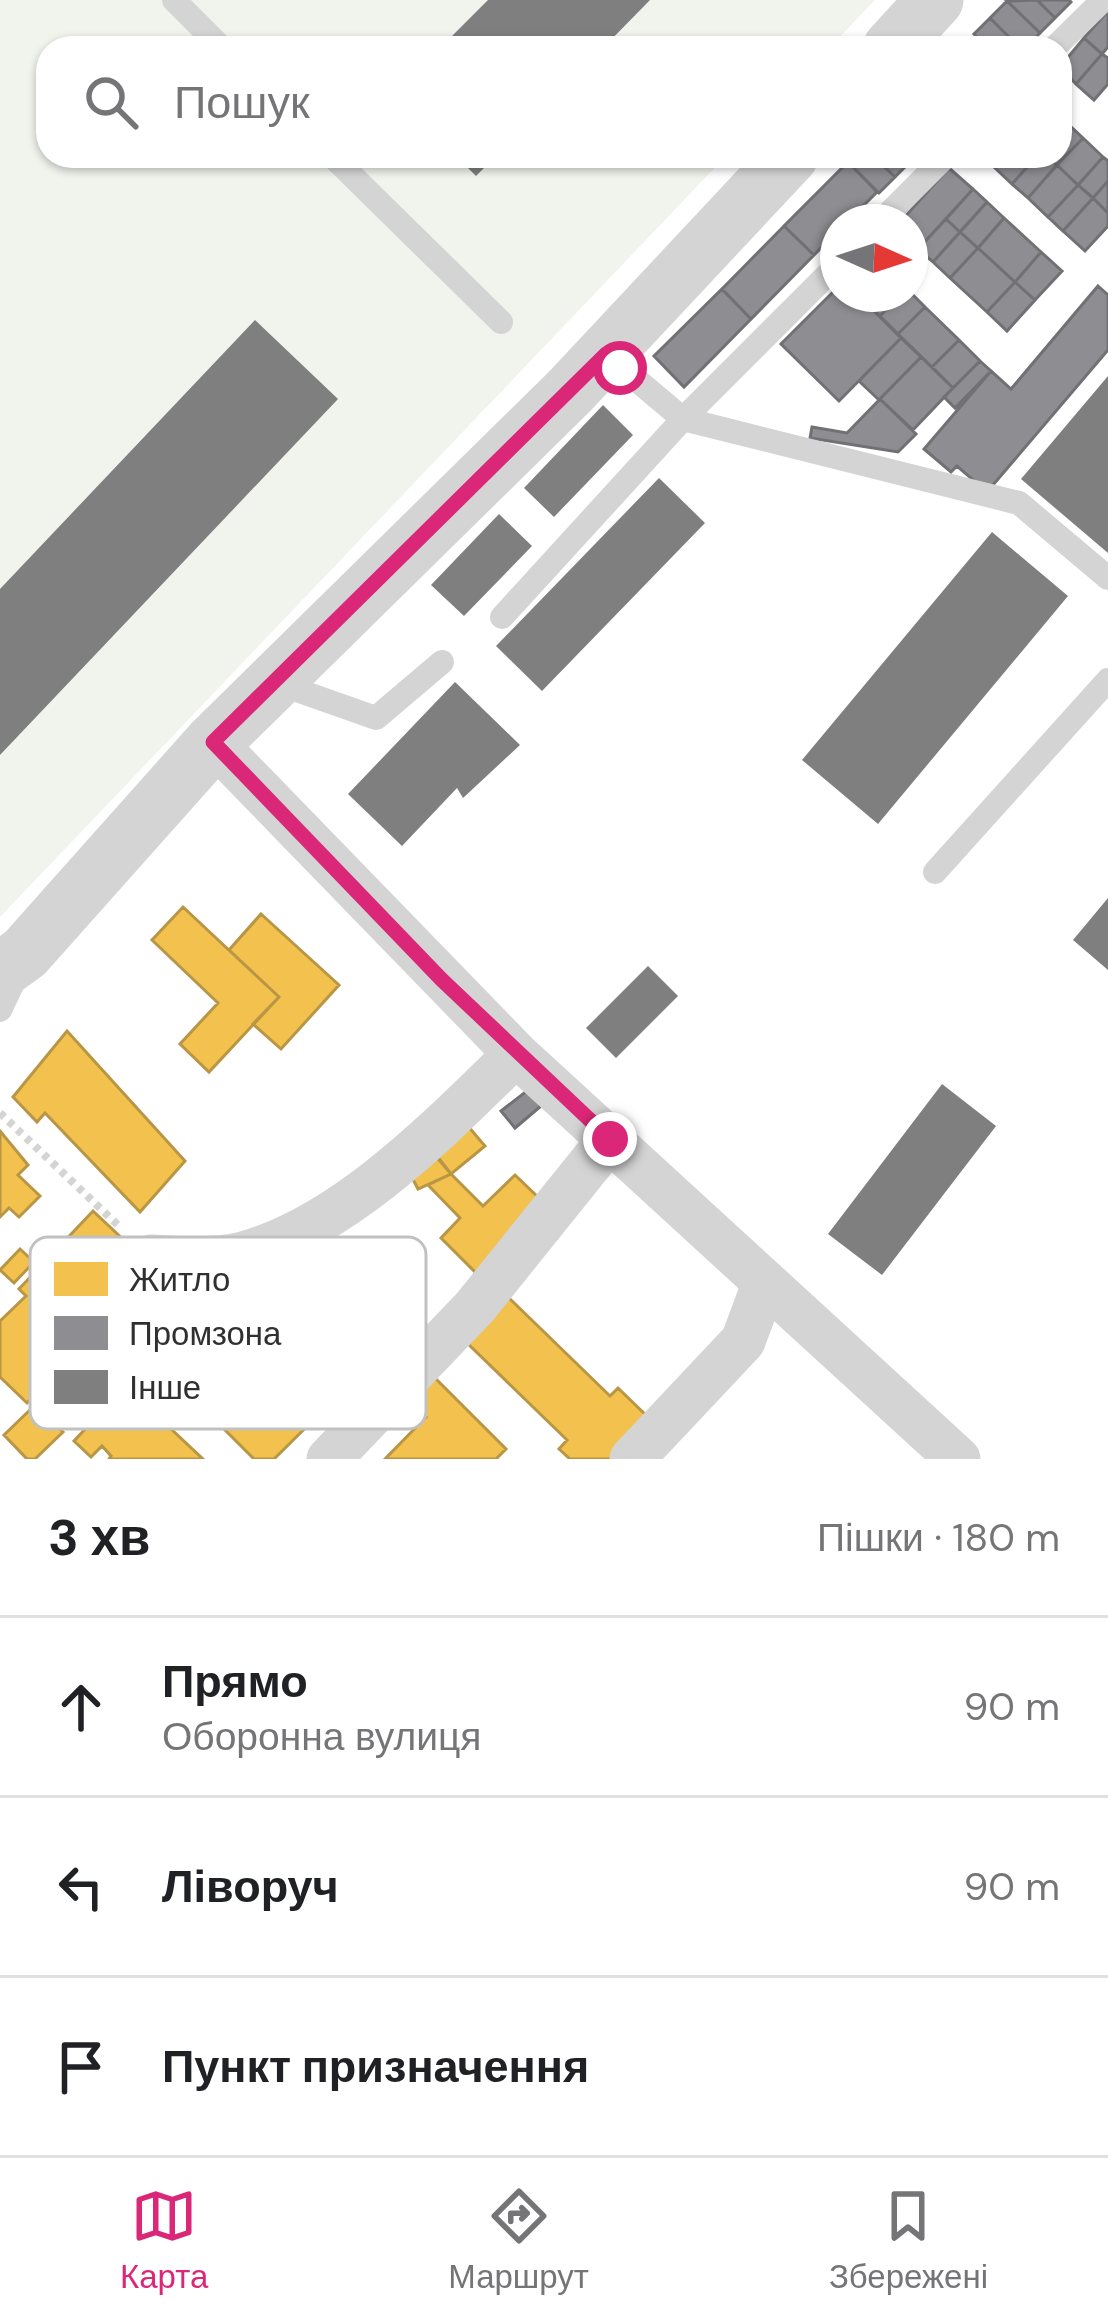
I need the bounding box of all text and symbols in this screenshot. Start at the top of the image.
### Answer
search box [36,36,1072,168]
icon: search [78,69,144,135]
text: Пошук [174,73,310,132]
north arrow [820,204,928,312]
route start [593,341,647,395]
route end [583,1112,637,1166]
legend [30,1237,426,1429]
text: Житло [129,1258,230,1301]
text: Промзона [129,1312,282,1355]
text: Інше [129,1366,201,1409]
text: 3 хв [48,1504,150,1571]
text: Пішки · 180 m [817,1512,1060,1563]
text: Прямо [162,1652,308,1711]
icon: ahead [48,1674,114,1740]
text: 90 m [964,1681,1060,1732]
text: Оборонна вулиця [162,1711,481,1762]
icon: left [48,1854,114,1920]
text: Ліворуч [162,1857,339,1916]
text: 90 m [964,1861,1060,1912]
icon: arrive [48,2034,114,2100]
text: Пункт призначення [162,2037,589,2096]
tab: Карта [120,2183,208,2298]
tab: Маршрут [448,2183,589,2298]
tab: Збережені [829,2183,988,2298]

